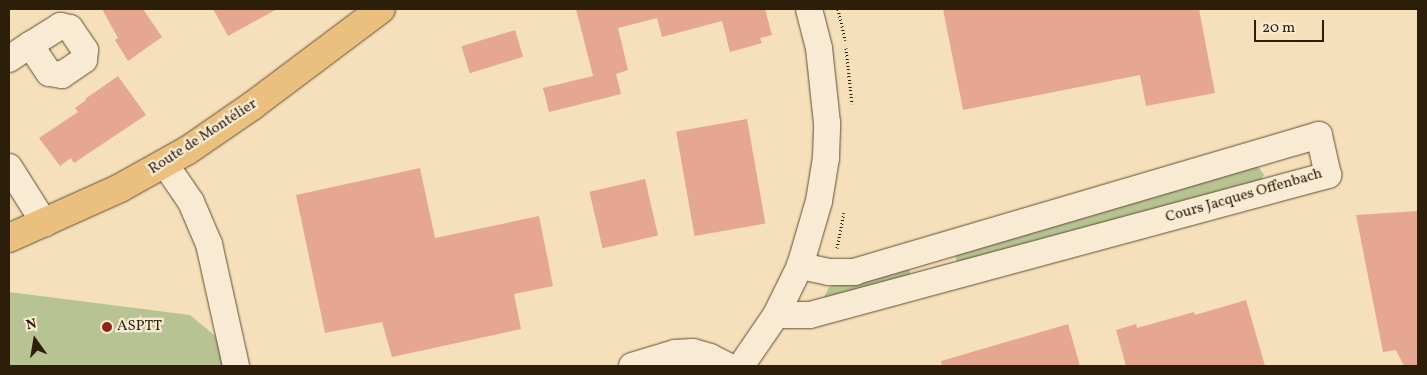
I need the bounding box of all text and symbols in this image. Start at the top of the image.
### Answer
scale bar [1257,10,1327,42]
text: 20 m [1262,18,1295,39]
street label: Route de Montélier [146,95,260,179]
street label: Cours Jacques Offenbach [1164,165,1324,227]
text: N [24,314,39,335]
north arrow [10,315,60,365]
place label: ASPTT [117,318,162,336]
marker: ASPTT [101,321,113,333]

